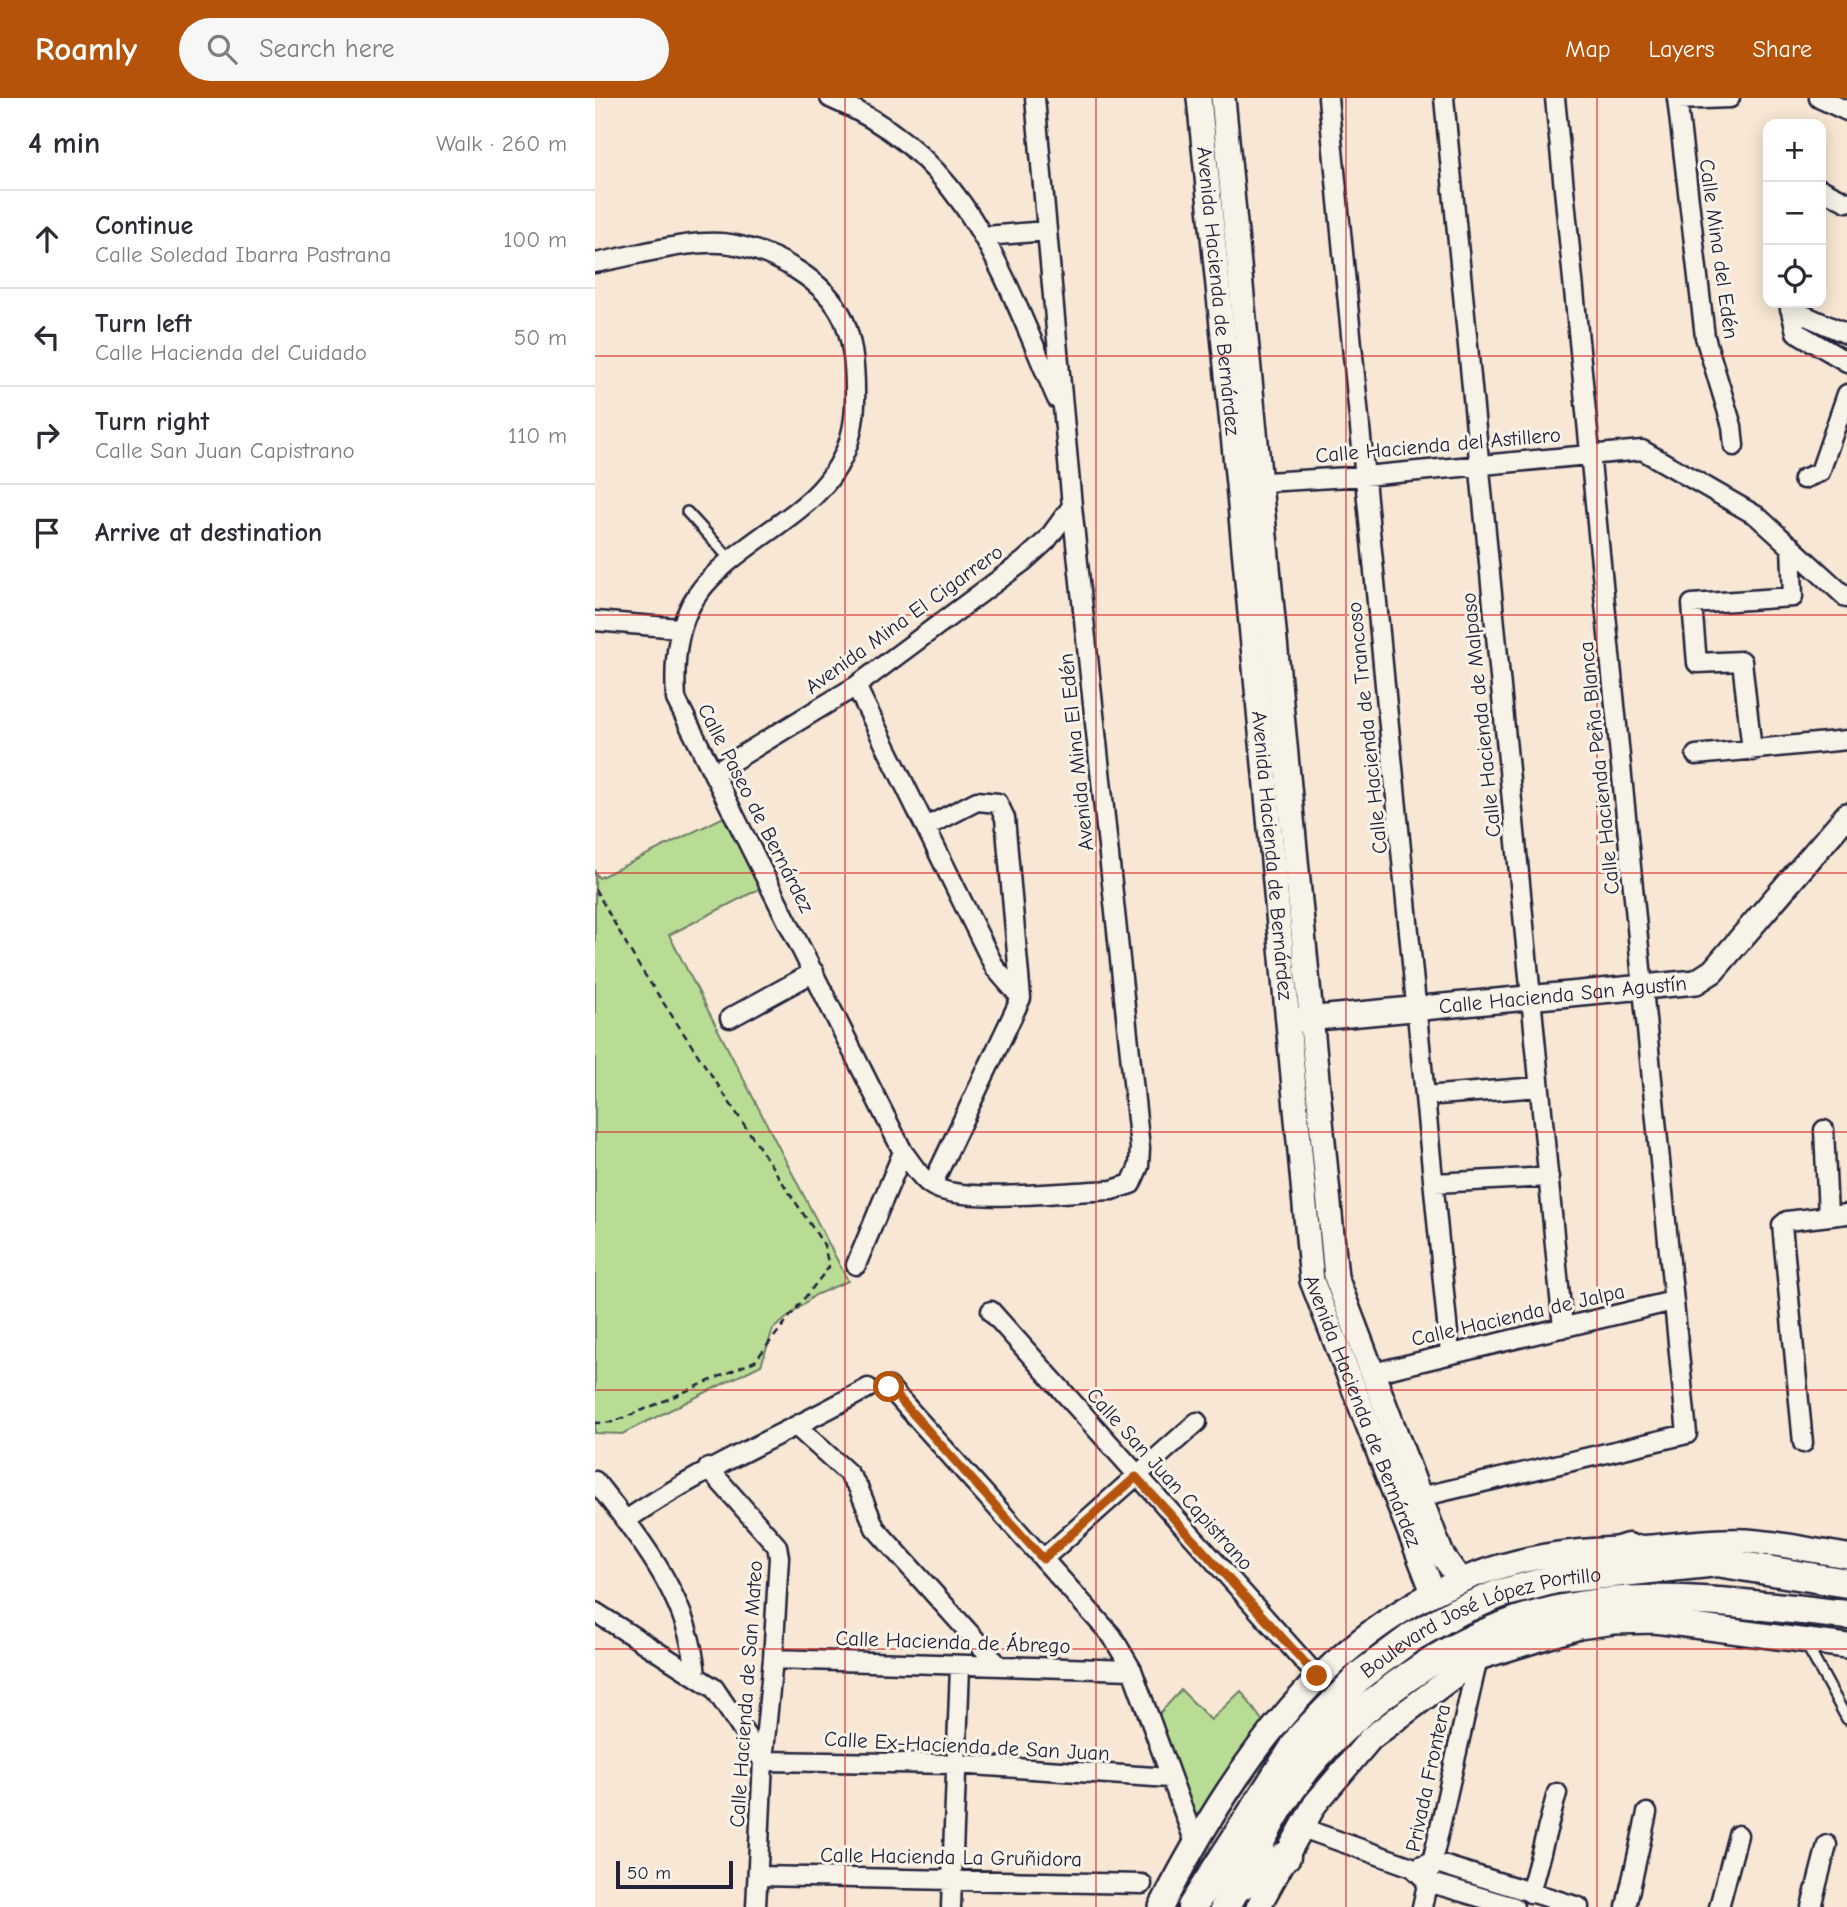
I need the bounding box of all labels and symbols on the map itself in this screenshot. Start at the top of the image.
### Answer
street label: Avenida Hacienda de Bernárdez [1192,145,1245,437]
street label: Calle Mina del Edén [1694,157,1744,341]
street label: Calle Hacienda del Astillero [1314,422,1562,468]
street label: Avenida Mina El Cigarrero [801,539,1007,699]
street label: Calle Hacienda de Malpaso [1456,591,1506,839]
street label: Calle Hacienda de Trancoso [1342,601,1392,855]
street label: Calle Hacienda Peña Blanca [1574,640,1624,896]
street label: Avenida Mina El Edén [1054,652,1098,852]
street label: Calle Paseo de Bernárdez [693,700,819,916]
street label: Avenida Hacienda de Bernárdez [1247,710,1298,1001]
street label: Calle Hacienda San Agustín [1438,971,1688,1018]
street label: Avenida Hacienda de Bernárdez [1299,1272,1426,1551]
street label: Calle Hacienda de Jalpa [1409,1279,1627,1351]
route start [873,1371,904,1402]
street label: Calle San Juan Capistrano [1082,1383,1258,1575]
street label: Calle Hacienda de San Mateo [725,1560,767,1828]
street label: Boulevard José López Portillo [1356,1562,1602,1683]
street label: Calle Hacienda de Ábrego [835,1626,1071,1658]
route end [1301,1660,1332,1691]
street label: Privada Frontera [1401,1702,1455,1854]
street label: Calle Ex-Hacienda de San Juan [824,1727,1110,1765]
street label: Calle Hacienda La Gruñidora [820,1843,1082,1871]
scale bar [616,1858,733,1890]

